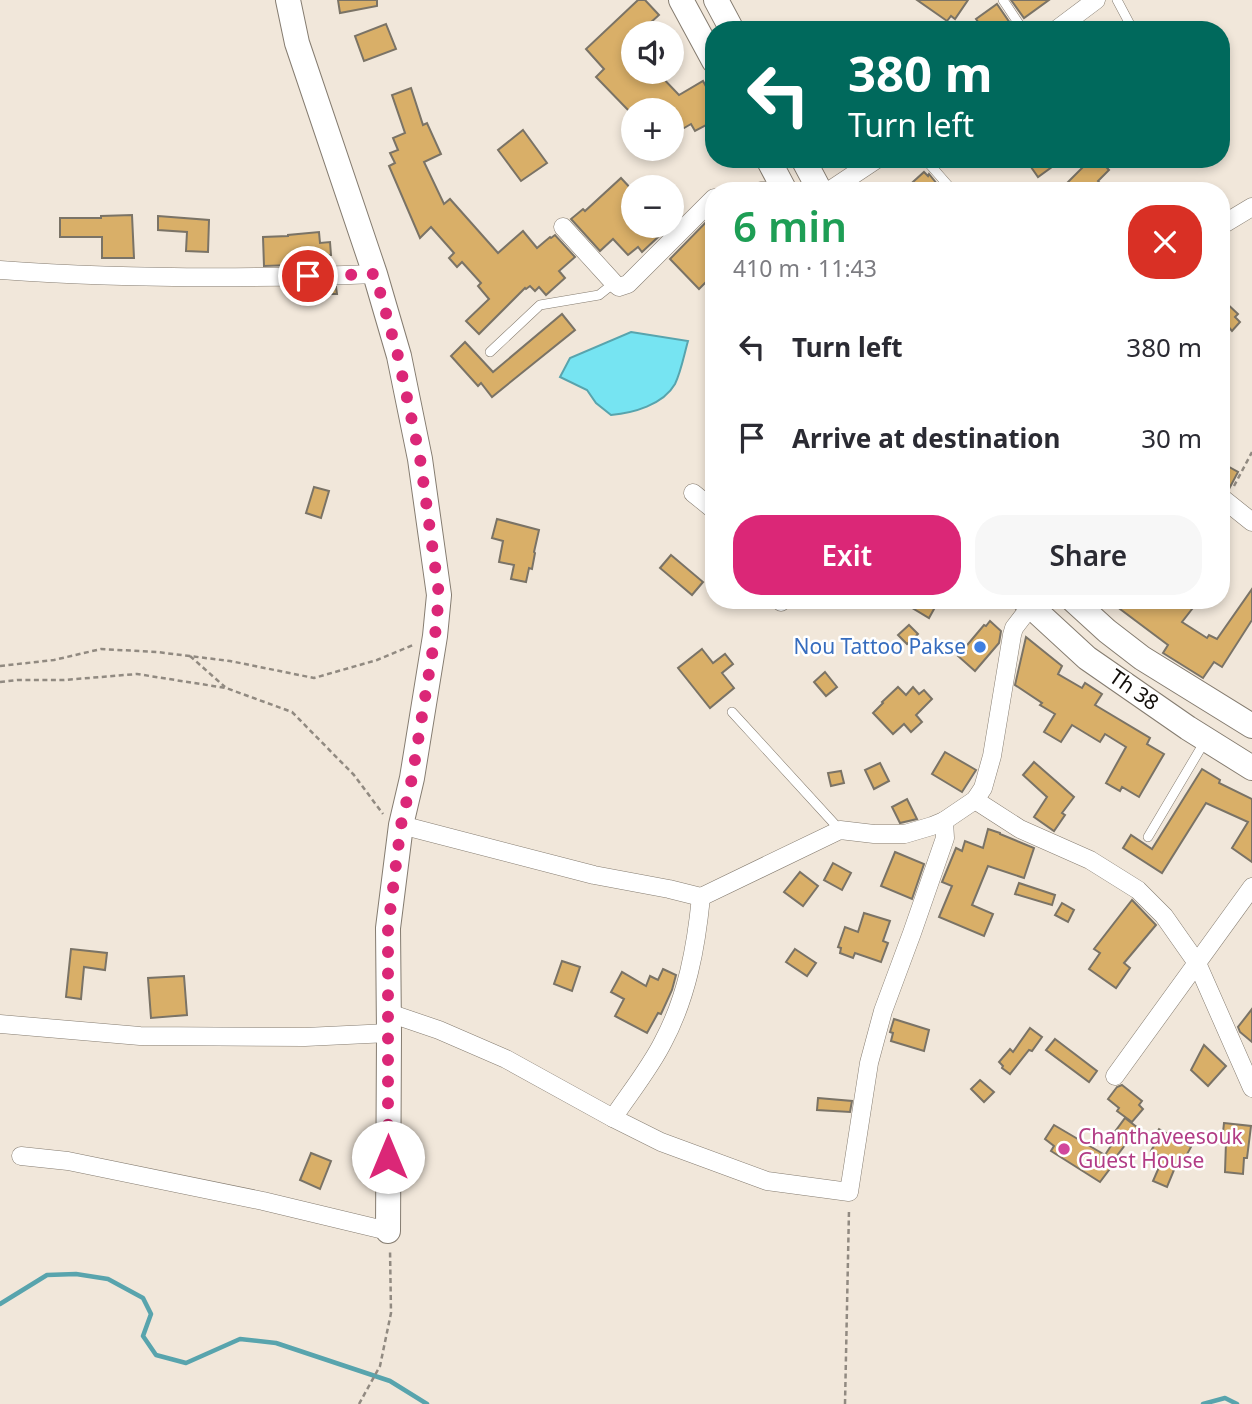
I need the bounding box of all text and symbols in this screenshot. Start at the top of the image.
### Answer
map controls [621,21,684,238]
button: sound [621,21,684,84]
text: 380 m [848,40,993,106]
icon: left [733,49,824,140]
button: + [621,98,684,161]
text: Turn left [848,103,974,146]
button: − [621,175,684,238]
text: 6 min [733,197,847,254]
button: close [1128,205,1202,279]
pin [278,246,338,306]
text: 410 m · 11:43 [733,252,877,284]
icon: arrive [289,257,327,295]
icon: left [733,328,771,366]
text: Turn left [792,329,903,365]
text: 380 m [1126,329,1202,365]
icon: arrive [733,419,771,457]
text: Arrive at destination [792,420,1061,456]
text: 30 m [1141,420,1202,456]
button: Exit [733,515,961,595]
button: Share [975,515,1202,595]
place label: Nou Tattoo Pakse [793,632,966,660]
marker: Nou Tattoo Pakse [972,639,988,655]
street label: Th 38 [1104,662,1165,716]
position arrow [351,1120,425,1194]
place label: Chanthaveesouk Guest House [1078,1122,1243,1174]
marker: Chanthaveesouk Guest House [1056,1141,1072,1157]

